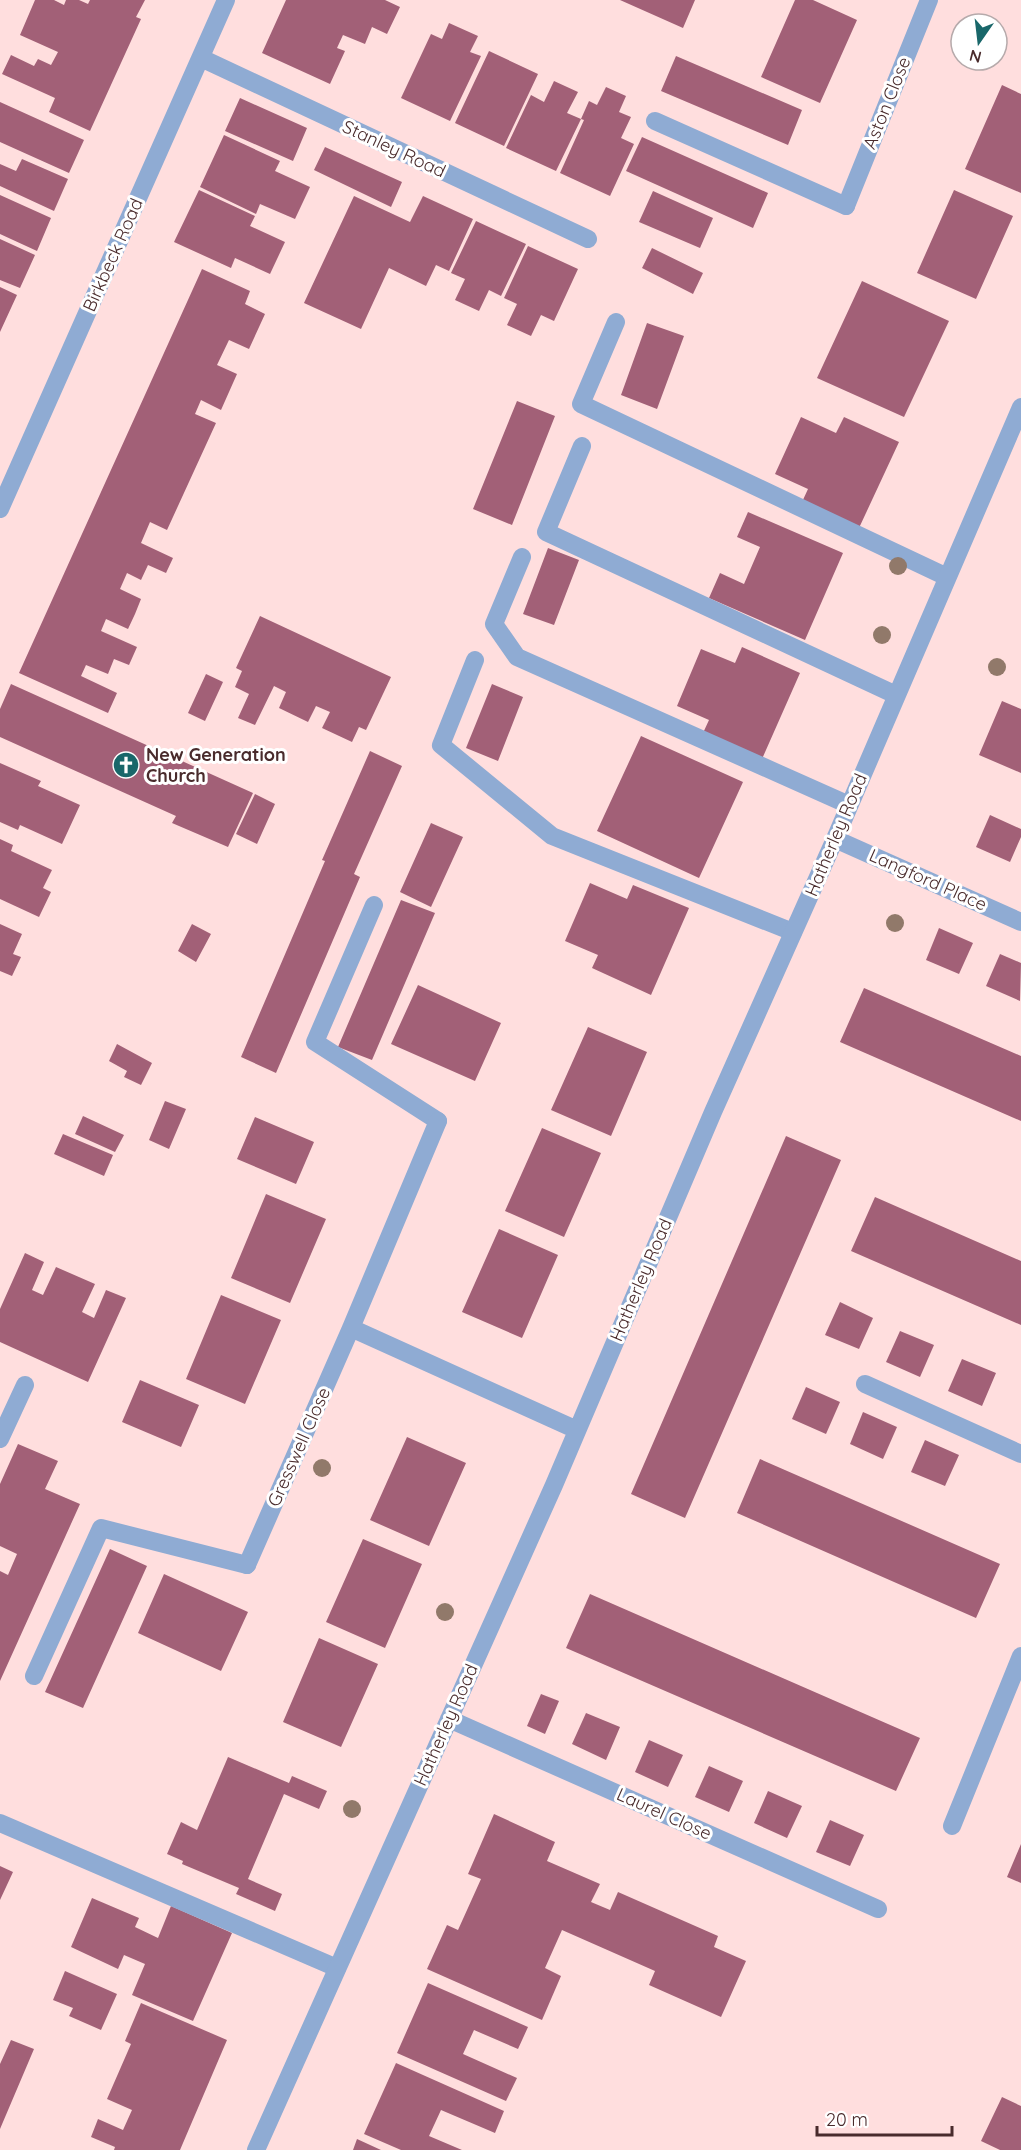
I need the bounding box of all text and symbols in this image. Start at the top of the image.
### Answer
north arrow [949,12,1009,72]
text: N [967,45,983,68]
street label: Aston Close [858,53,915,152]
street label: Stanley Road [339,115,450,183]
street label: Birkbeck Road [77,195,148,315]
place label: New Generation Church [146,743,286,787]
church icon: New Generation Church [111,750,141,780]
street label: Hatherley Road [799,770,872,900]
street label: Langford Place [866,843,991,916]
street label: Hatherley Road [604,1215,677,1345]
street label: Gresswell Close [262,1384,335,1510]
street label: Hatherley Road [408,1660,483,1789]
street label: Laurel Close [613,1782,715,1845]
scale bar [817,2099,952,2137]
text: 20 m [826,2108,868,2131]

